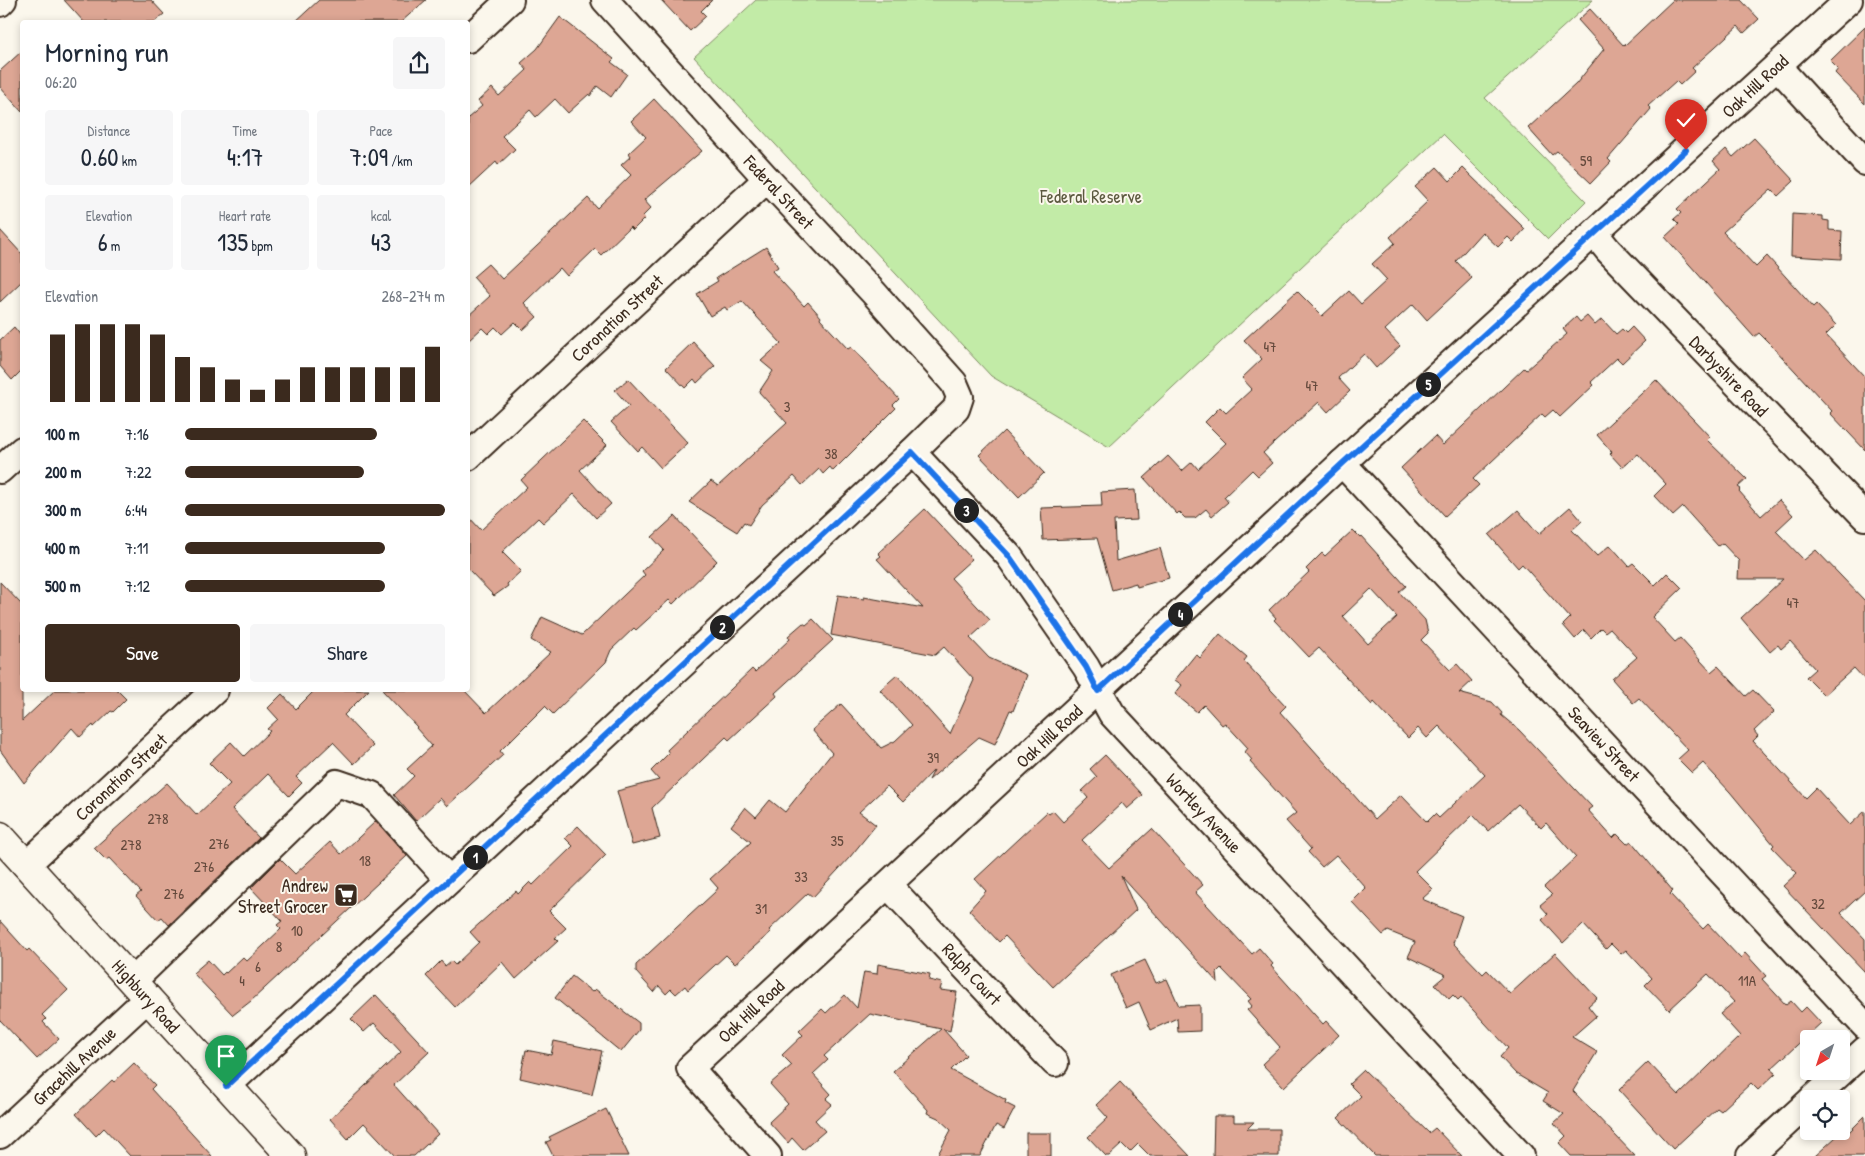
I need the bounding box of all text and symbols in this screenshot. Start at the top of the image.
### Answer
text: Morning run [45,33,169,71]
button: share [393,37,445,89]
street label: Oak Hill Road [1716,49,1794,123]
text: 06:20 [45,71,77,93]
pin [1665,99,1707,150]
icon: check [1672,106,1700,134]
text: Distance [88,121,130,140]
text: Time [233,121,257,140]
text: Pace [369,121,393,140]
text: 0.60 [81,140,119,174]
text: 4:17 [227,140,263,174]
text: 7:09 [349,140,388,174]
street label: Federal Street [737,149,820,235]
house number: 59 [1580,150,1592,171]
text: km [119,151,137,170]
text: /km [388,151,413,170]
park label: Federal Reserve [1039,184,1142,209]
text: Elevation [86,206,132,225]
text: Heart rate [219,206,271,225]
text: kcal [371,206,391,225]
text: 6 [98,225,108,259]
text: 135 [217,225,248,259]
text: 43 [371,225,391,259]
text: m [108,236,120,255]
text: bpm [248,236,273,255]
street label: Coronation Street [565,268,669,367]
text: Elevation [45,285,98,307]
text: 268–274 m [382,285,445,307]
street label: Darbyshire Road [1684,330,1774,422]
house number: 47 [1263,336,1277,357]
pin: 5 [1416,372,1440,396]
house number: 47 [1305,375,1319,396]
text: 5 [1426,375,1431,394]
house number: 3 [784,396,791,417]
text: 100 m [45,423,80,445]
text: 7:16 [125,423,149,445]
house number: 38 [824,443,838,464]
text: 200 m [45,461,81,483]
text: 7:22 [125,461,152,483]
pin: 3 [954,498,978,522]
text: 300 m [45,499,81,521]
text: 6:44 [125,499,147,521]
text: 3 [963,501,970,520]
text: 400 m [45,537,80,559]
text: 7:11 [125,537,148,559]
text: 500 m [45,575,81,597]
text: 7:12 [125,575,150,597]
house number: 47 [1786,592,1800,613]
pin: 4 [1168,602,1192,626]
text: 4 [1178,605,1183,624]
pin: 2 [710,614,734,640]
text: 2 [719,618,726,637]
button: Save [45,624,240,682]
button: Share [250,624,445,682]
street label: Oak Hill Road [1010,699,1088,773]
street label: Seaview Street [1562,701,1646,788]
street label: Coronation Street [69,727,173,826]
house number: 39 [927,747,940,768]
street label: Wortley Avenue [1160,768,1248,858]
house number: 278 [148,808,168,829]
house number: 35 [830,830,844,851]
house number: 276 [209,833,229,854]
house number: 278 [121,834,141,855]
pin: 1 [462,844,488,870]
text: 1 [473,848,478,867]
house number: 18 [359,850,371,871]
house number: 276 [194,856,214,877]
house number: 33 [794,866,808,887]
place label: Andrew Street Grocer [238,873,328,919]
supermarket icon: Andrew Street Grocer [333,882,359,908]
house number: 276 [164,883,184,904]
house number: 32 [1811,893,1825,914]
house number: 31 [755,898,767,919]
house number: 10 [291,920,303,941]
house number: 8 [276,936,282,957]
street label: Ralph Court [937,937,1008,1011]
street label: Highbury Road [106,954,186,1038]
house number: 6 [255,956,261,977]
house number: 4 [239,970,245,991]
house number: 11A [1738,970,1757,991]
street label: Oak Hill Road [712,974,790,1048]
street label: Gracehill Avenue [27,1021,121,1111]
north arrow [1800,1030,1850,1080]
map controls [1800,1030,1850,1140]
pin [205,1035,247,1086]
icon: arrive [212,1042,240,1070]
button: locate [1800,1090,1850,1140]

